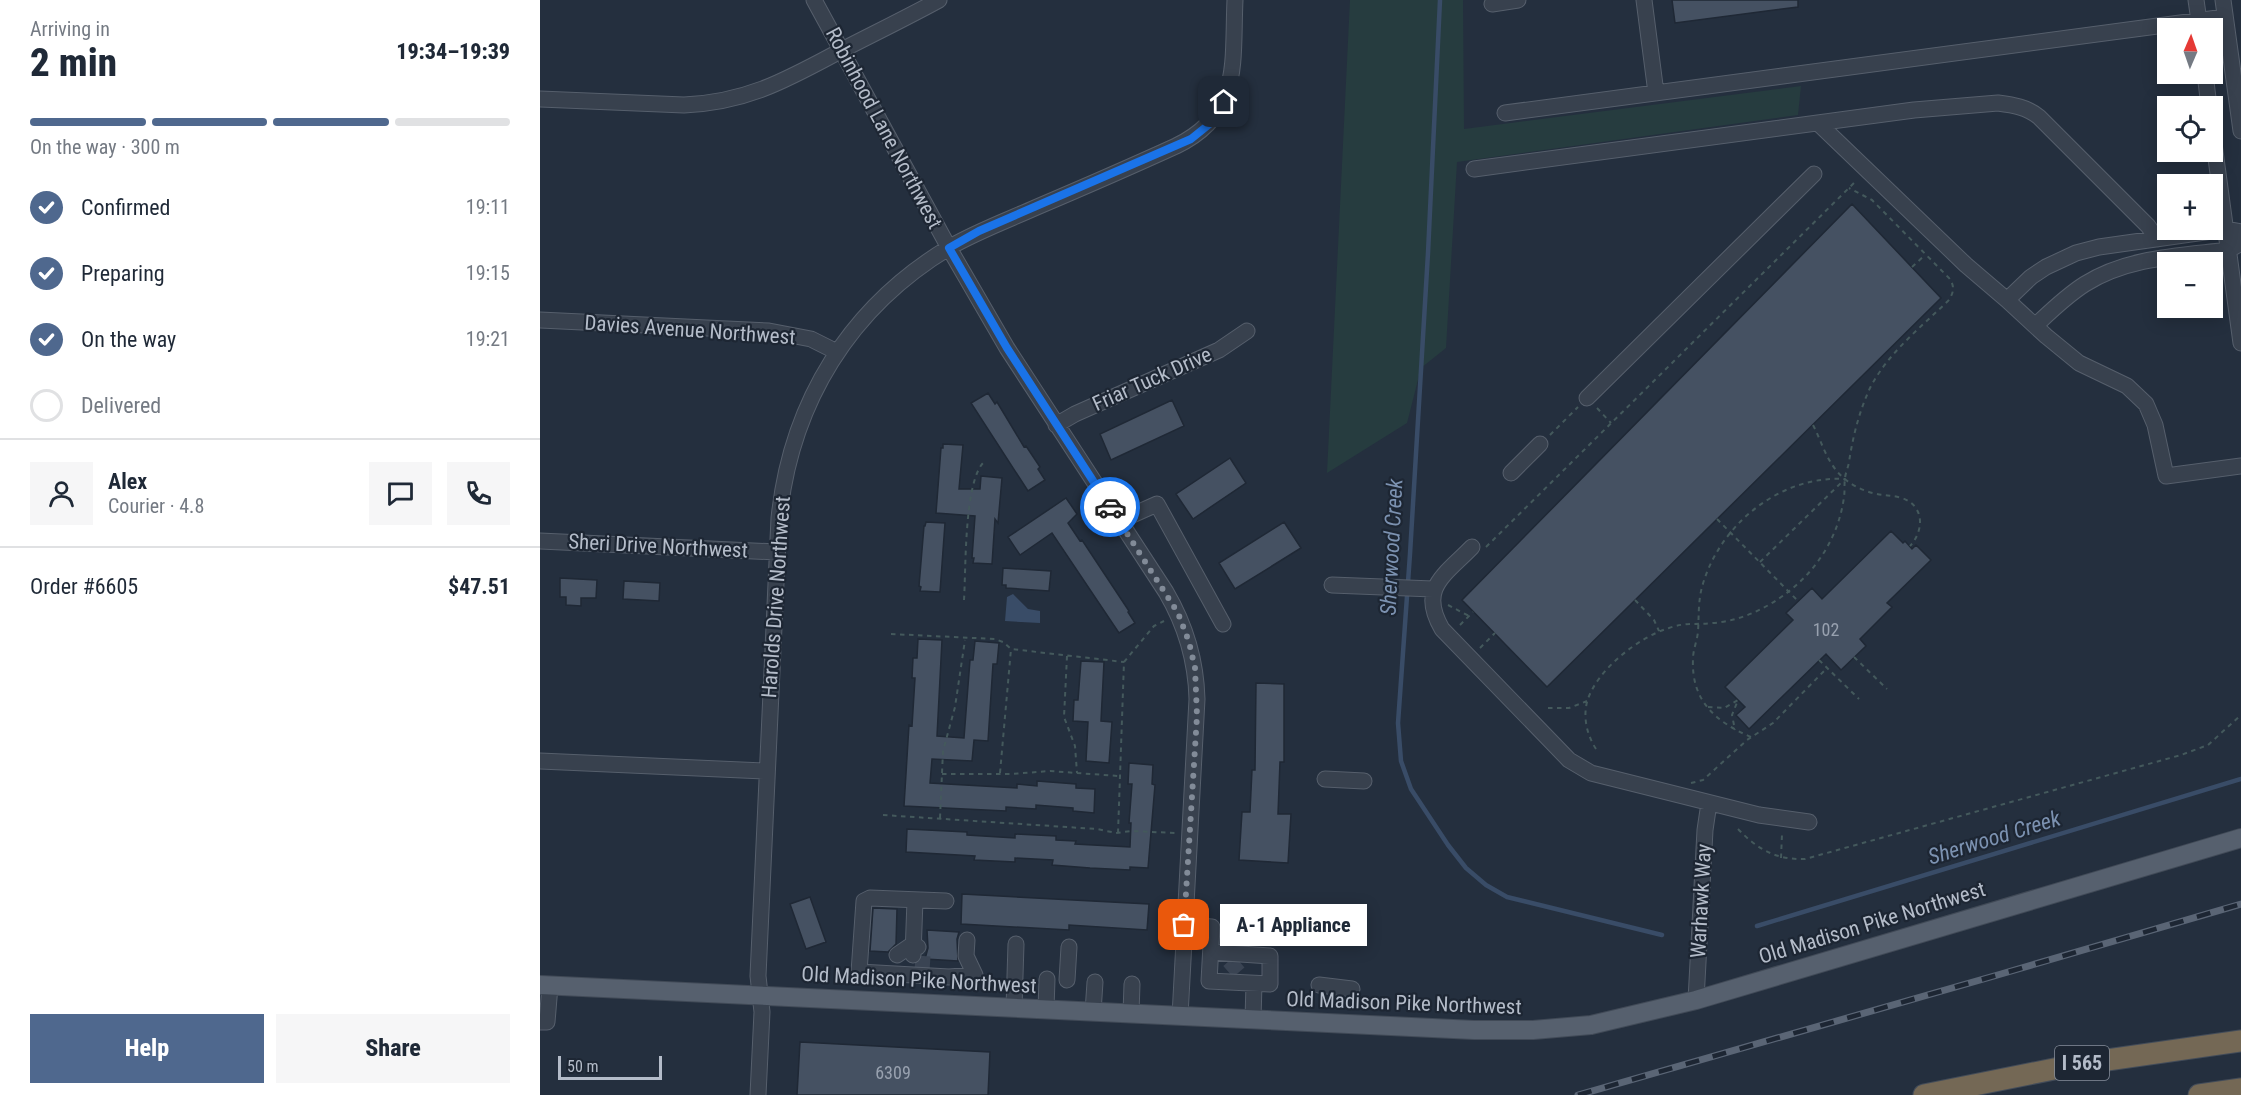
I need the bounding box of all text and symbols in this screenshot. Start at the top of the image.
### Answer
text: Arriving in [30,17,110,41]
north arrow [2157,18,2223,84]
map controls [2157,18,2223,318]
street label: Robinhood Lane Northwest [821,23,947,233]
text: 19:34–19:39 [396,39,510,64]
text: 2 min [30,40,117,86]
pin [1198,76,1249,127]
icon: home [1207,85,1240,118]
button: locate [2157,96,2223,162]
text: On the way · 300 m [30,135,180,159]
button: + [2157,174,2223,240]
icon: check [30,191,63,224]
text: Confirmed [81,195,170,220]
text: 19:11 [466,195,510,219]
button: − [2157,252,2223,318]
icon: check [30,257,63,290]
text: Preparing [81,261,165,286]
text: 19:15 [466,261,510,285]
street label: Davies Avenue Northwest [584,311,796,349]
icon: check [30,323,63,356]
text: On the way [81,327,176,352]
text: 19:21 [466,327,510,351]
street label: Friar Tuck Drive [1089,342,1215,416]
text: Delivered [81,393,161,418]
button: person [30,462,93,525]
button: chat [369,462,432,525]
button: phone [447,462,510,525]
text: Alex [108,469,147,494]
courier [1080,477,1140,537]
water label: Sherwood Creek [1375,478,1408,616]
icon: car [1094,491,1127,524]
text: Courier · 4.8 [108,494,204,518]
street label: Harolds Drive Northwest [757,495,795,699]
street label: Sheri Drive Northwest [568,529,748,563]
text: Order #6605 [30,574,138,599]
text: $47.51 [448,574,510,599]
house number: 102 [1813,619,1839,640]
water label: Sherwood Creek [1925,805,2064,869]
street label: Warhawk Way [1686,843,1716,959]
street label: Old Madison Pike Northwest [1756,877,1988,969]
pin [1158,899,1209,950]
callout: A-1 Appliance [1220,904,1367,946]
icon: bag [1167,908,1200,941]
text: A-1 Appliance [1236,913,1351,937]
street label: Old Madison Pike Northwest [801,962,1037,998]
street label: Old Madison Pike Northwest [1286,987,1522,1019]
button: Help [30,1014,264,1083]
button: Share [276,1014,510,1083]
road number: I 565 [2055,1046,2109,1080]
scale bar [558,1053,662,1080]
text: 50 m [567,1057,599,1076]
house number: 6309 [875,1062,911,1083]

